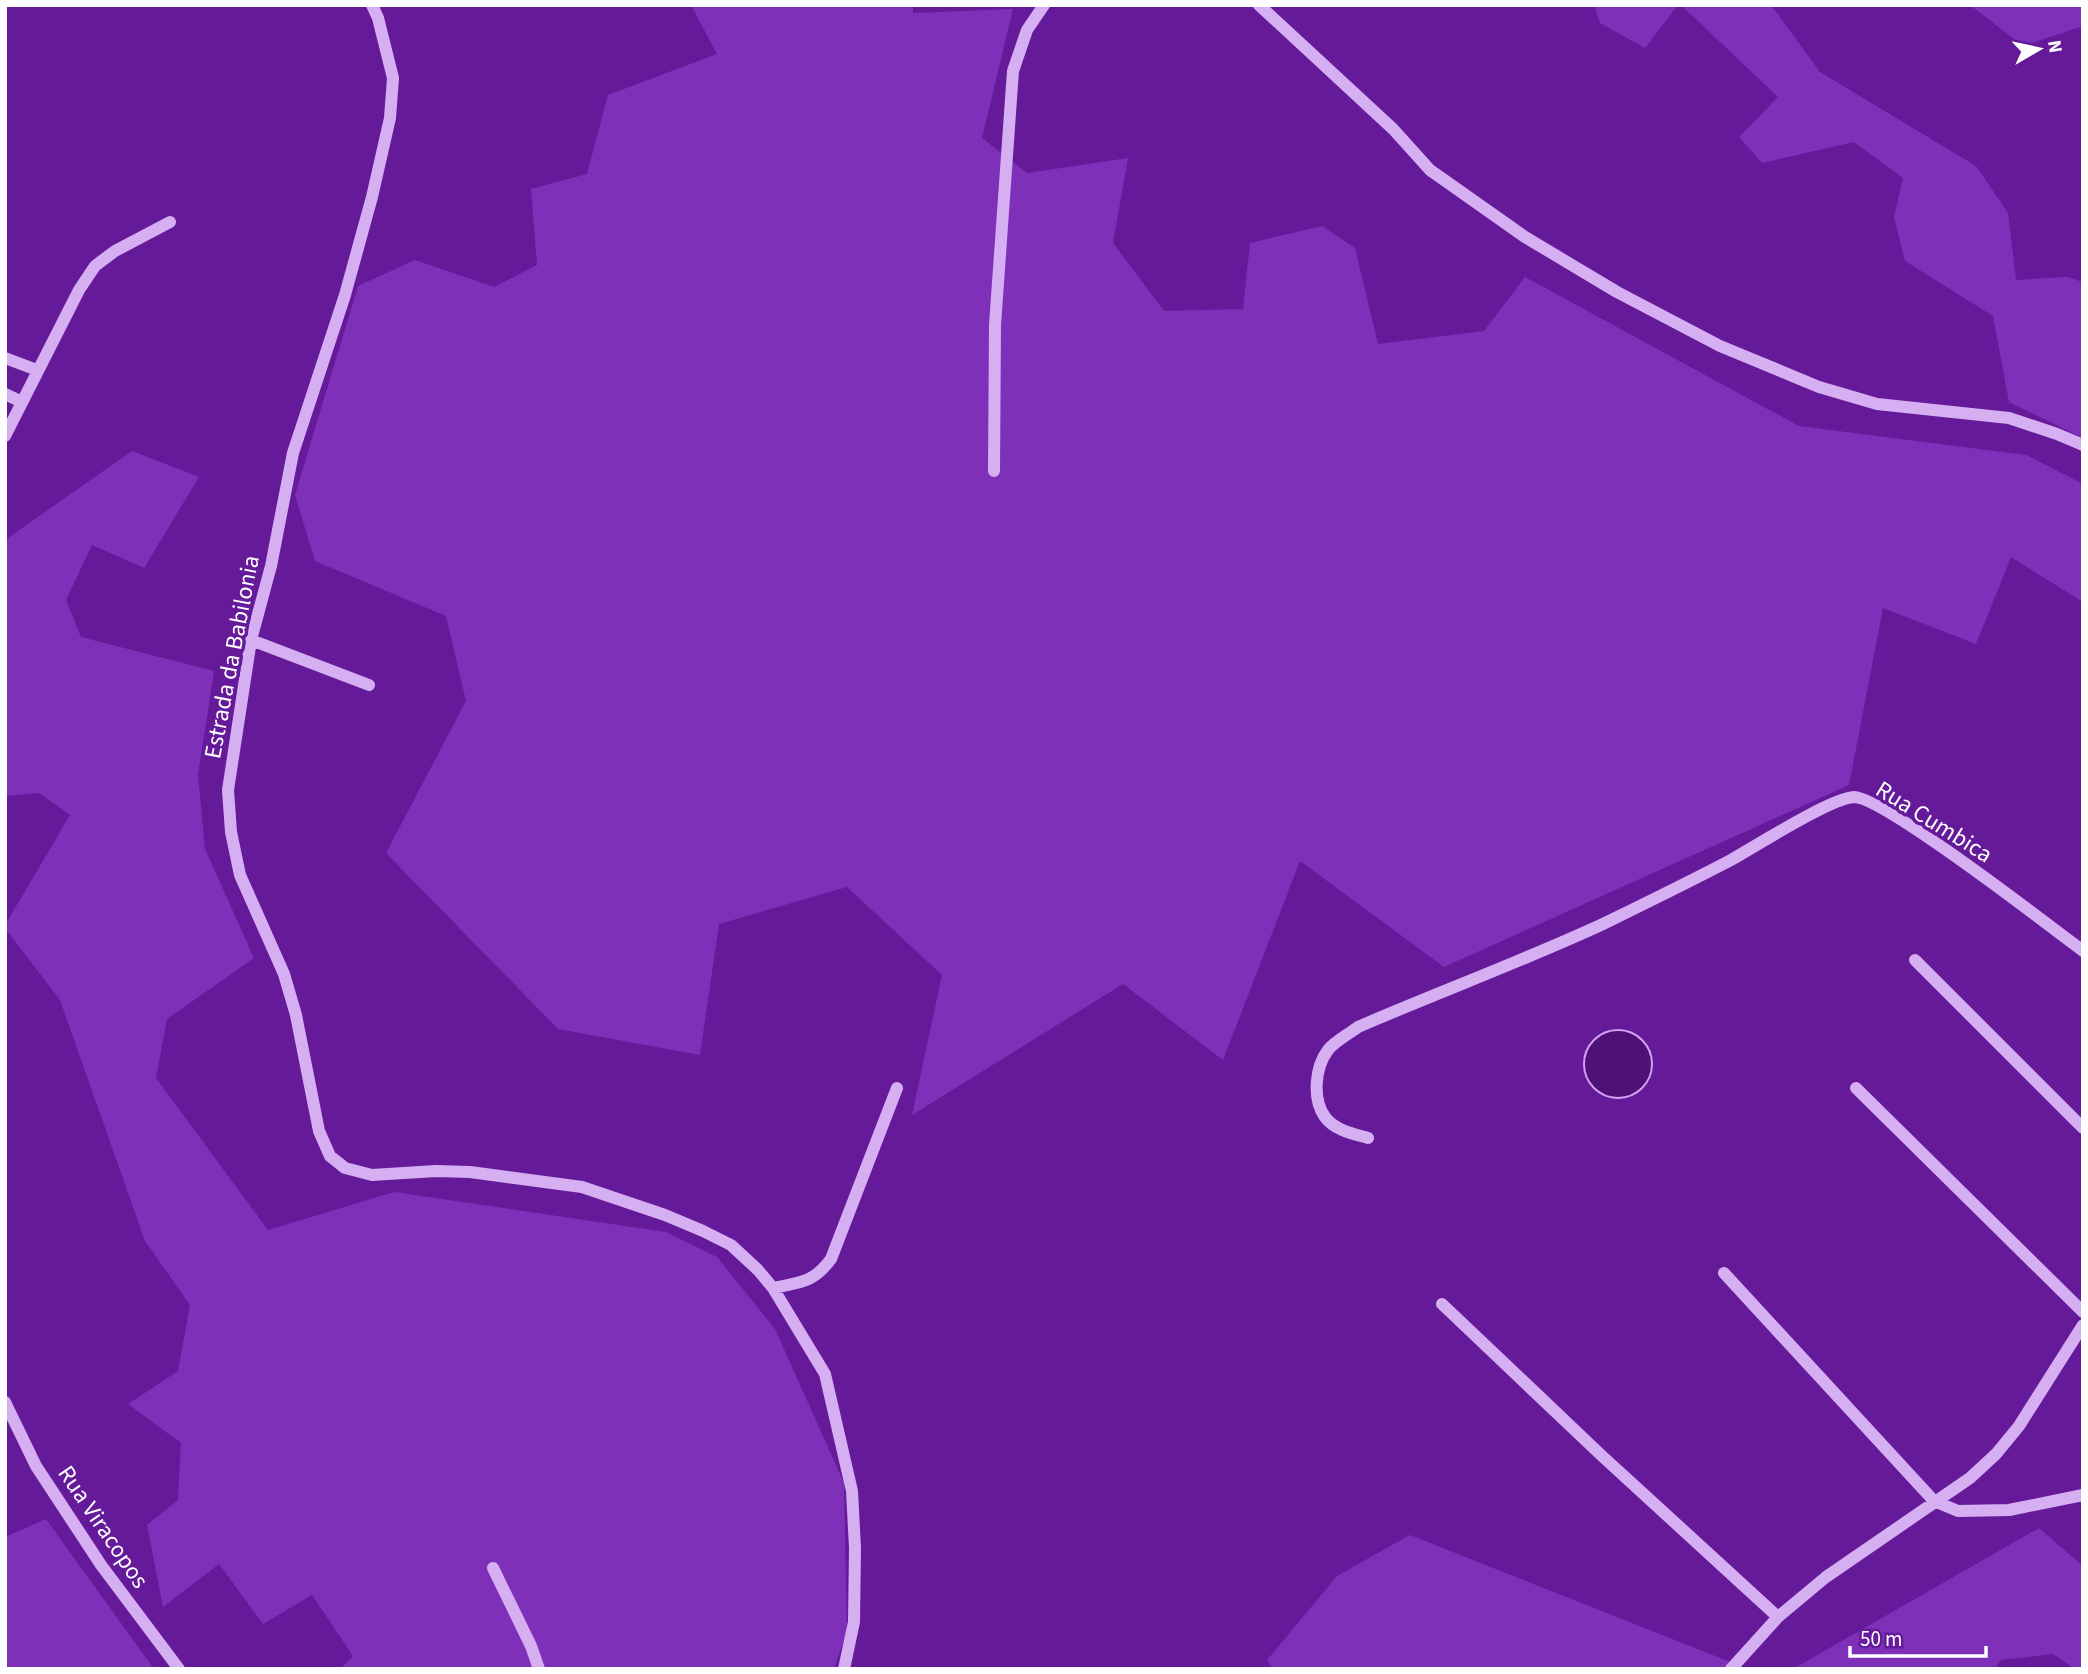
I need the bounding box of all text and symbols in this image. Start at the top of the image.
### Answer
north arrow [2004,14,2074,84]
text: N [2040,38,2069,55]
street label: Estrada da Babilonia [195,552,269,762]
street label: Rua Cumbica [1869,772,1999,872]
street label: Rua Viracopos [49,1459,157,1595]
scale bar [1850,1614,1986,1658]
text: 50 m [1860,1624,1902,1654]

